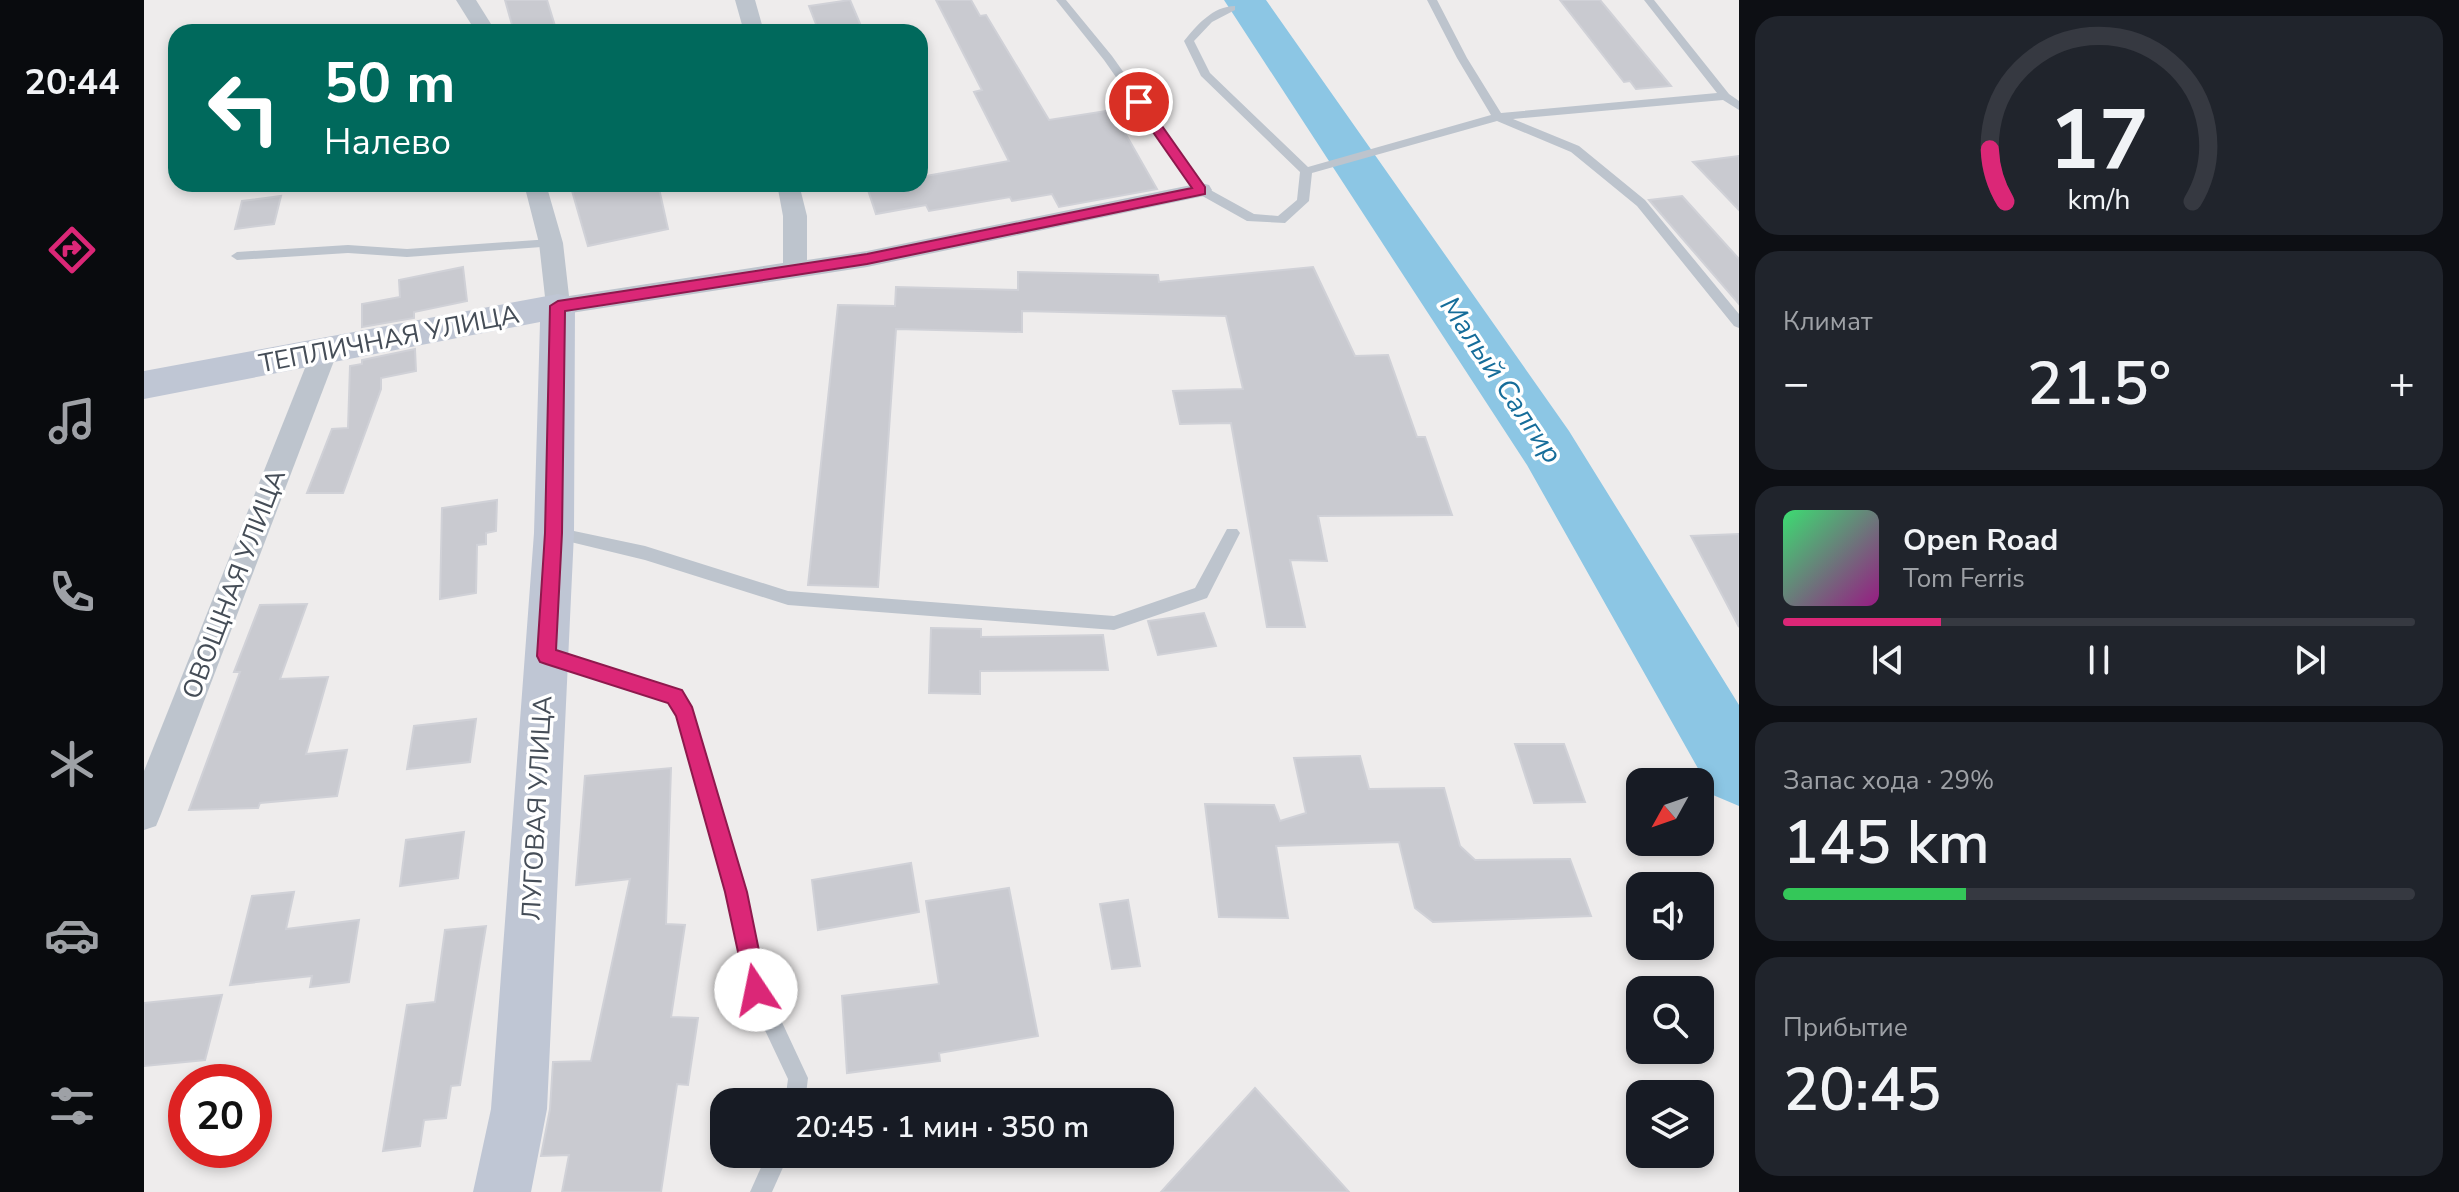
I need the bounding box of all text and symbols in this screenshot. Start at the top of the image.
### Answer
text: 50 m [324,45,455,122]
icon: left [192,56,296,160]
text: 20:44 [24,58,120,107]
pin [1105,68,1173,136]
icon: arrive [1117,80,1161,124]
text: 17 [2049,83,2149,196]
text: Налево [324,118,451,167]
text: km/h [2068,180,2130,219]
icon: directions [44,222,100,278]
water label: Малый Салгир [1431,289,1571,471]
street label: ТЕПЛИЧНАЯ УЛИЦА [256,297,522,381]
text: Климат [1783,304,1872,339]
text: 21.5° [2027,343,2171,425]
text: − [1783,354,1809,414]
text: + [2389,354,2415,414]
icon: music [44,393,100,449]
street label: ОВОЩНАЯ УЛИЦА [174,464,294,704]
text: Open Road [1903,520,2058,561]
text: Tom Ferris [1903,561,2025,596]
icon: phone [44,564,100,620]
icon: previous [1866,638,1910,682]
icon: pause [2077,638,2121,682]
icon: next [2288,638,2332,682]
street label: ЛУГОВАЯ УЛИЦА [514,695,560,921]
icon: climate [44,736,100,792]
text: Запас хода · 29% [1783,763,1994,798]
north arrow [1626,768,1714,856]
map controls [1626,768,1714,1168]
text: 145 km [1783,802,1990,884]
button: sound [1626,872,1714,960]
icon: car [44,907,100,963]
position arrow [714,948,798,1032]
button: search [1626,976,1714,1064]
text: Прибытие [1783,1010,1908,1045]
text: 20:45 [1783,1049,1941,1131]
speed limit sign: 20 [168,1064,272,1168]
icon: filters [44,1078,100,1134]
button: layers [1626,1080,1714,1168]
text: 20:45 · 1 мин · 350 m [795,1107,1089,1148]

